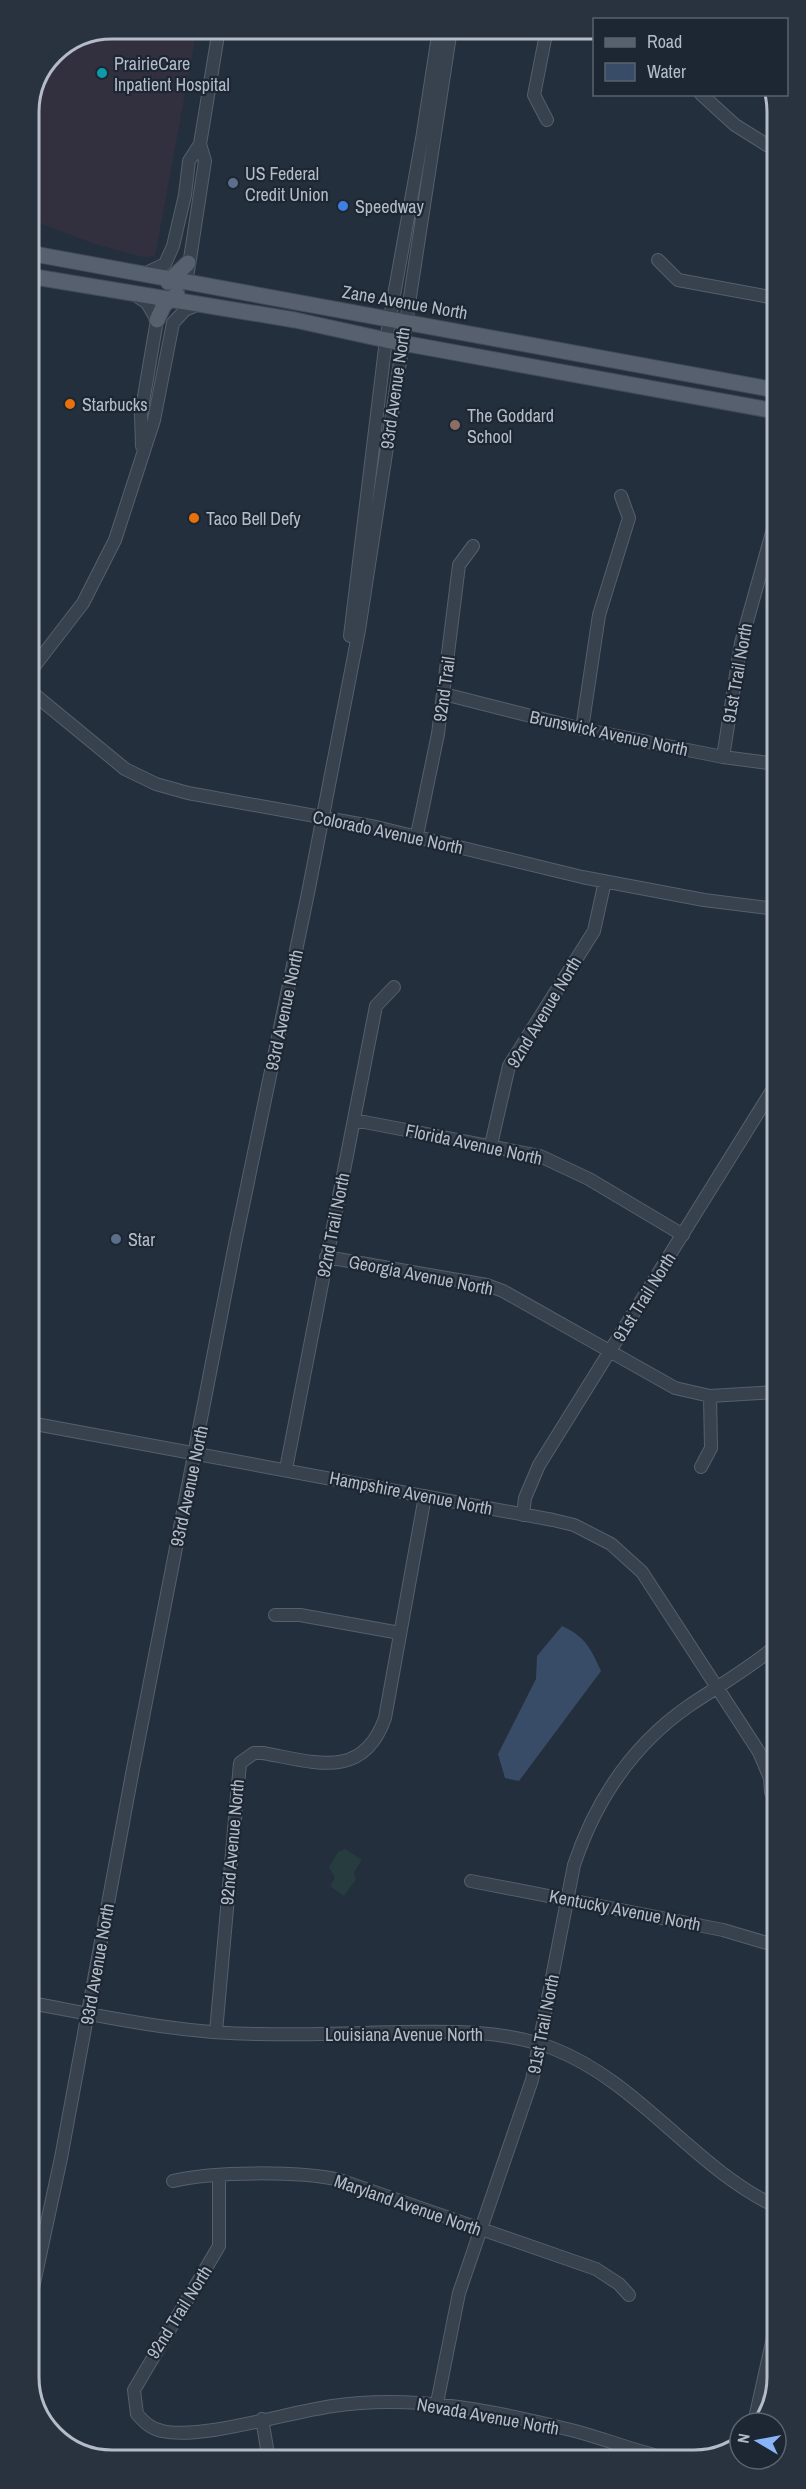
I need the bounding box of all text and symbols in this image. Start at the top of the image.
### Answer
legend [593,18,788,96]
text: Road [647,29,682,54]
place label: PrairieCare Inpatient Hospital [114,51,230,97]
text: Water [647,59,686,84]
marker: PrairieCare Inpatient Hospital [95,66,109,80]
place label: US Federal Credit Union [245,161,329,207]
marker: US Federal Credit Union [226,176,240,190]
place label: Speedway [355,194,425,219]
marker: Speedway [336,199,350,213]
street label: Zane Avenue North [340,279,470,325]
street label: 93rd Avenue North [374,325,416,451]
place label: Starbucks [82,392,148,417]
marker: Starbucks [63,397,77,411]
place label: The Goddard School [467,403,554,449]
marker: The Goddard School [448,418,462,432]
place label: Taco Bell Defy [206,506,301,531]
marker: Taco Bell Defy [187,511,201,525]
street label: 91st Trail North [716,621,758,725]
street label: 92nd Trail [427,655,461,723]
street label: Brunswick Avenue North [527,704,691,762]
street label: Colorado Avenue North [310,804,466,860]
street label: 93rd Avenue North [259,947,309,1073]
street label: 92nd Avenue North [501,952,587,1072]
street label: Florida Avenue North [403,1117,545,1171]
street label: 92nd Trail North [311,1171,355,1279]
place label: Star [128,1227,155,1252]
marker: Star [109,1232,123,1246]
street label: 91st Trail North [607,1248,681,1346]
street label: Georgia Avenue North [347,1249,495,1301]
street label: 93rd Avenue North [164,1423,214,1549]
street label: Hampshire Avenue North [327,1465,495,1521]
street label: 92nd Avenue North [214,1778,250,1906]
street label: Kentucky Avenue North [547,1883,703,1937]
street label: 93rd Avenue North [74,1901,120,2027]
street label: 91st Trail North [521,1972,565,2076]
street label: Louisiana Avenue North [325,2022,483,2047]
street label: Maryland Avenue North [331,2168,485,2242]
street label: 92nd Trail North [140,2260,218,2364]
street label: Nevada Avenue North [415,2391,561,2441]
north arrow [728,2411,788,2471]
text: N [732,2432,755,2445]

